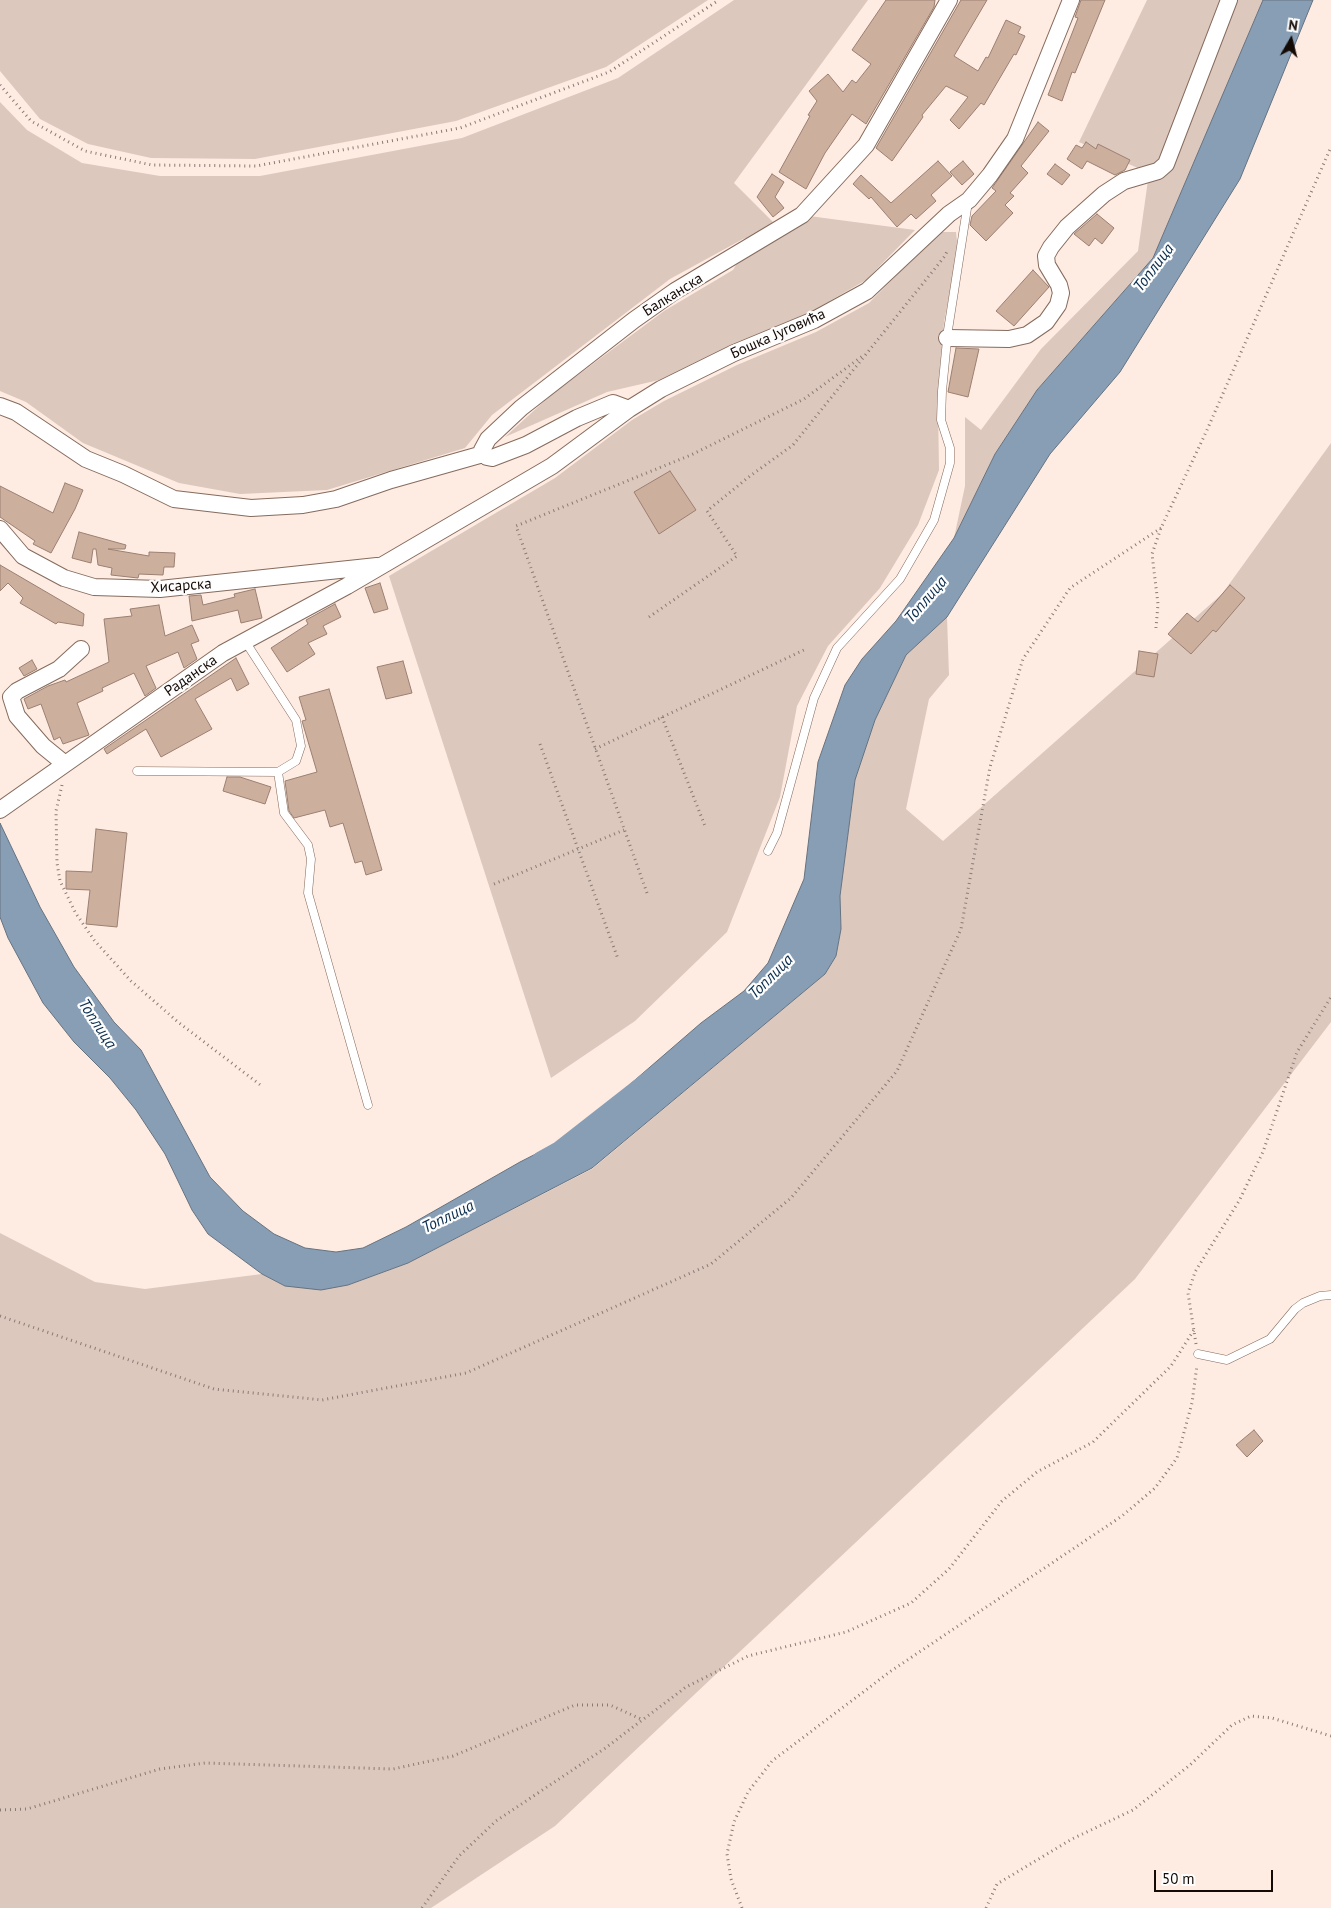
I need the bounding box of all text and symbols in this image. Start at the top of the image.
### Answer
north arrow [1266,15,1316,65]
text: N [1287,16,1299,35]
water label: Топлица [1130,240,1178,296]
street label: Балканска [640,270,706,320]
street label: Бошка Југовића [728,305,828,363]
water label: Топлица [901,573,951,627]
street label: Хисарска [150,575,212,597]
street label: Раданска [161,651,221,701]
water label: Топлица [745,951,797,1003]
water label: Топлица [74,996,120,1052]
water label: Топлица [419,1196,477,1238]
scale bar [1156,1860,1275,1892]
text: 50 m [1162,1869,1195,1888]

